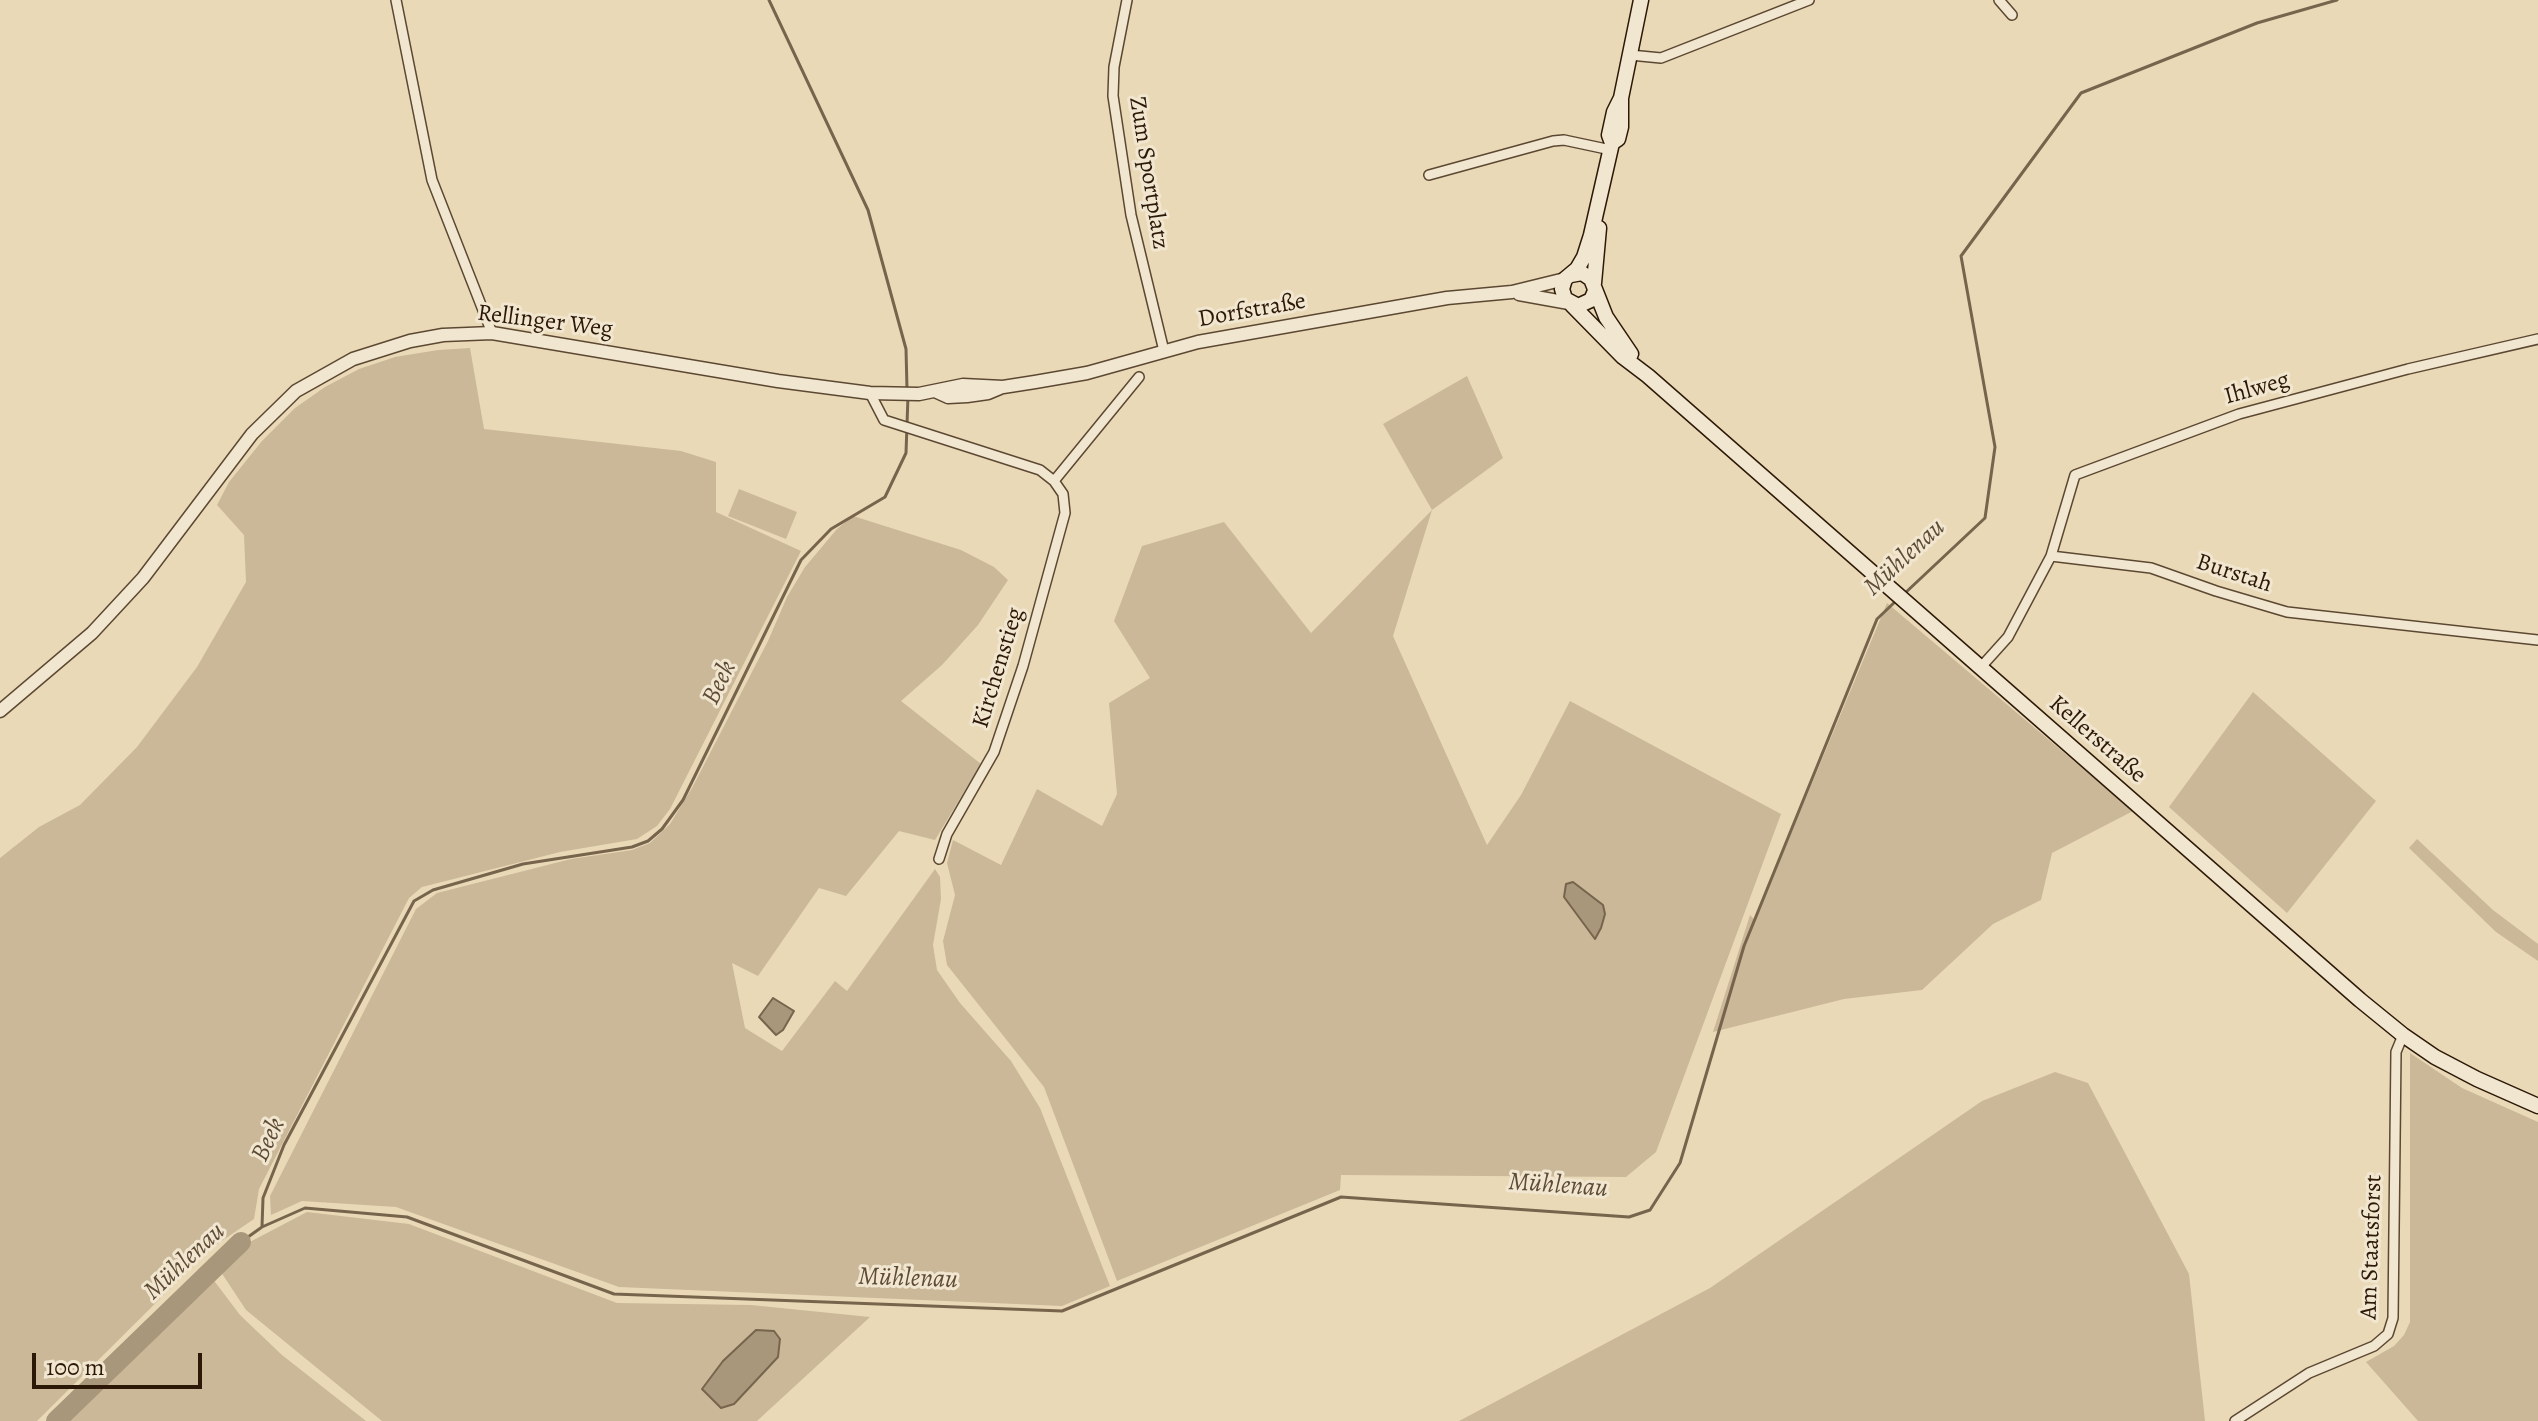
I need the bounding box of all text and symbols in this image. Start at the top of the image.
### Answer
street label: Zum Sportplatz [1122,95,1174,251]
street label: Dorfstraße [1196,287,1308,335]
street label: Rellinger Weg [476,299,614,345]
street label: Ihlweg [2221,366,2293,412]
water label: Mühlenau [1858,513,1952,603]
street label: Burstah [2192,548,2276,600]
street label: Kirchenstieg [967,604,1031,732]
water label: Beek [696,656,744,710]
street label: Kellerstraße [2042,690,2152,790]
water label: Beek [245,1113,293,1167]
water label: Mühlenau [1507,1167,1609,1205]
street label: Am Staatsforst [2355,1174,2389,1320]
water label: Mühlenau [138,1217,232,1307]
water label: Mühlenau [858,1262,958,1296]
scale bar [36,1337,206,1387]
text: 100 m [46,1351,105,1383]

